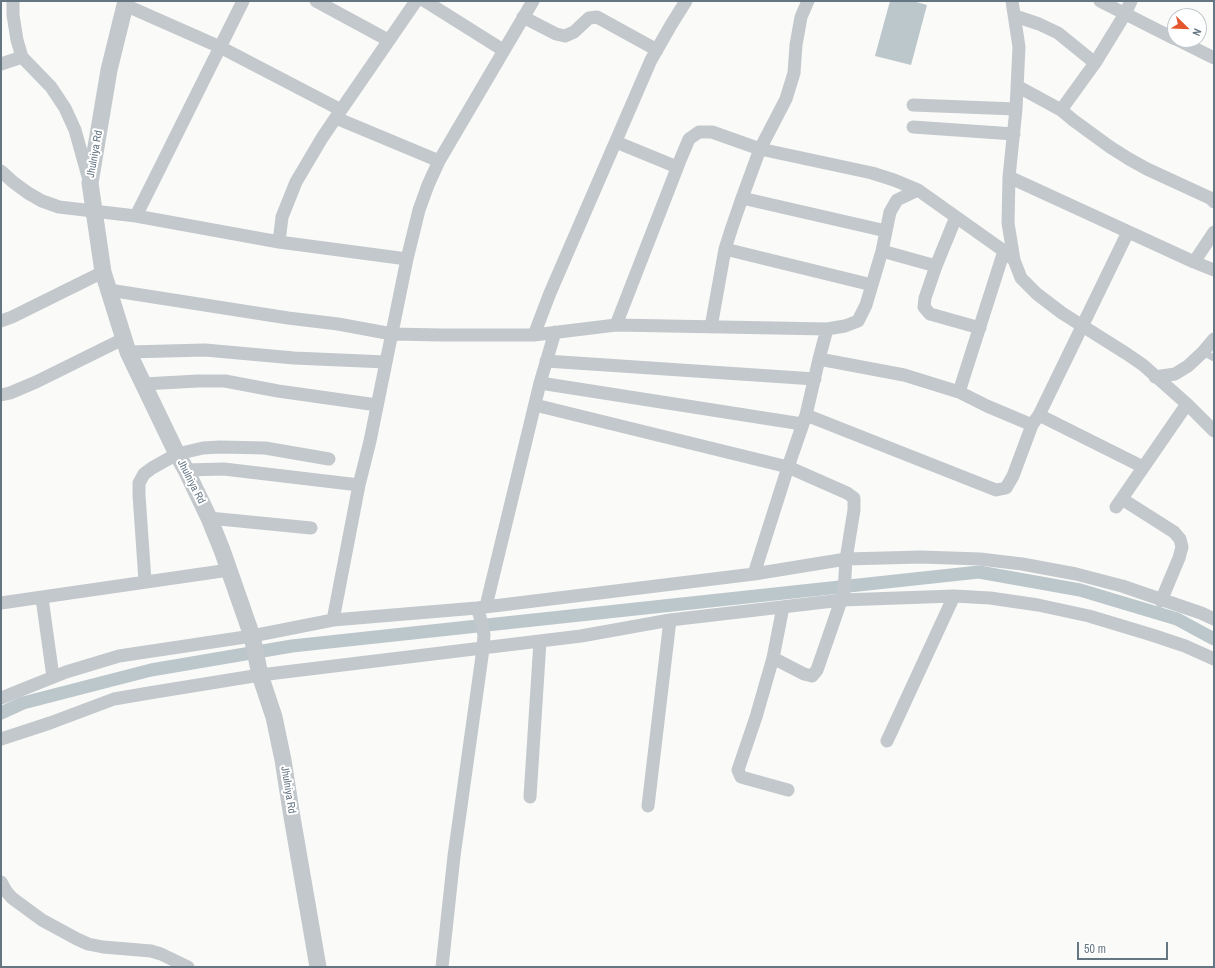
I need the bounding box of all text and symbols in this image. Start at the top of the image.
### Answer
north arrow [1167,8,1207,48]
text: N [1189,27,1205,38]
street label: Jhulniya Rd [84,129,106,179]
street label: Jhulniya Rd [174,458,208,506]
street label: Jhulniya Rd [278,765,298,815]
scale bar [1079,934,1170,960]
text: 50 m [1084,941,1106,957]

